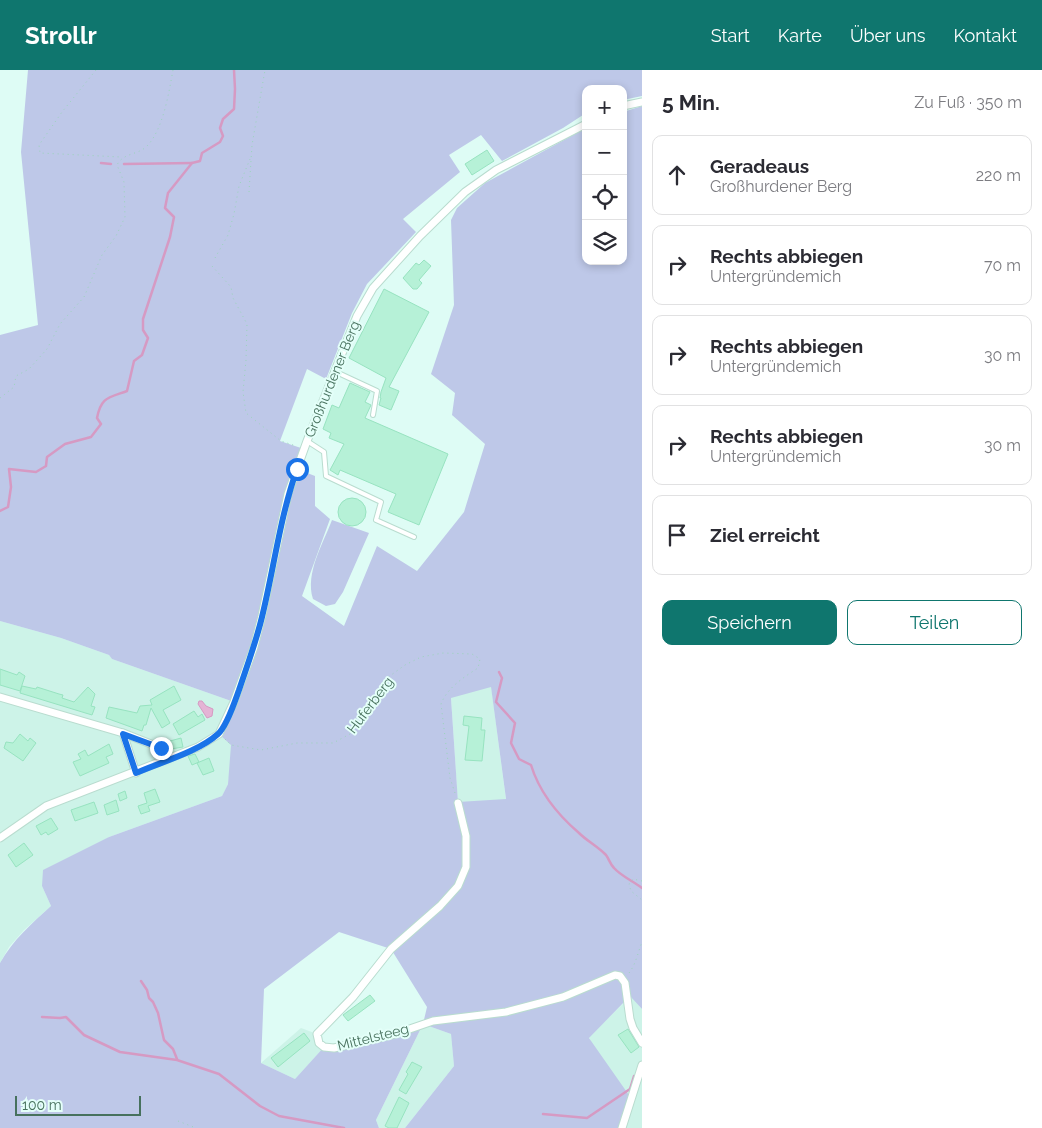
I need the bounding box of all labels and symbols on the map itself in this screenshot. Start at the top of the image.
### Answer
street label: Großhurdener Berg [301,318,363,440]
route start [286,458,309,481]
street label: Huferberg [344,674,396,736]
route end [150,737,173,760]
street label: Mittelsteeg [336,1020,410,1054]
scale bar [15,1093,141,1116]

